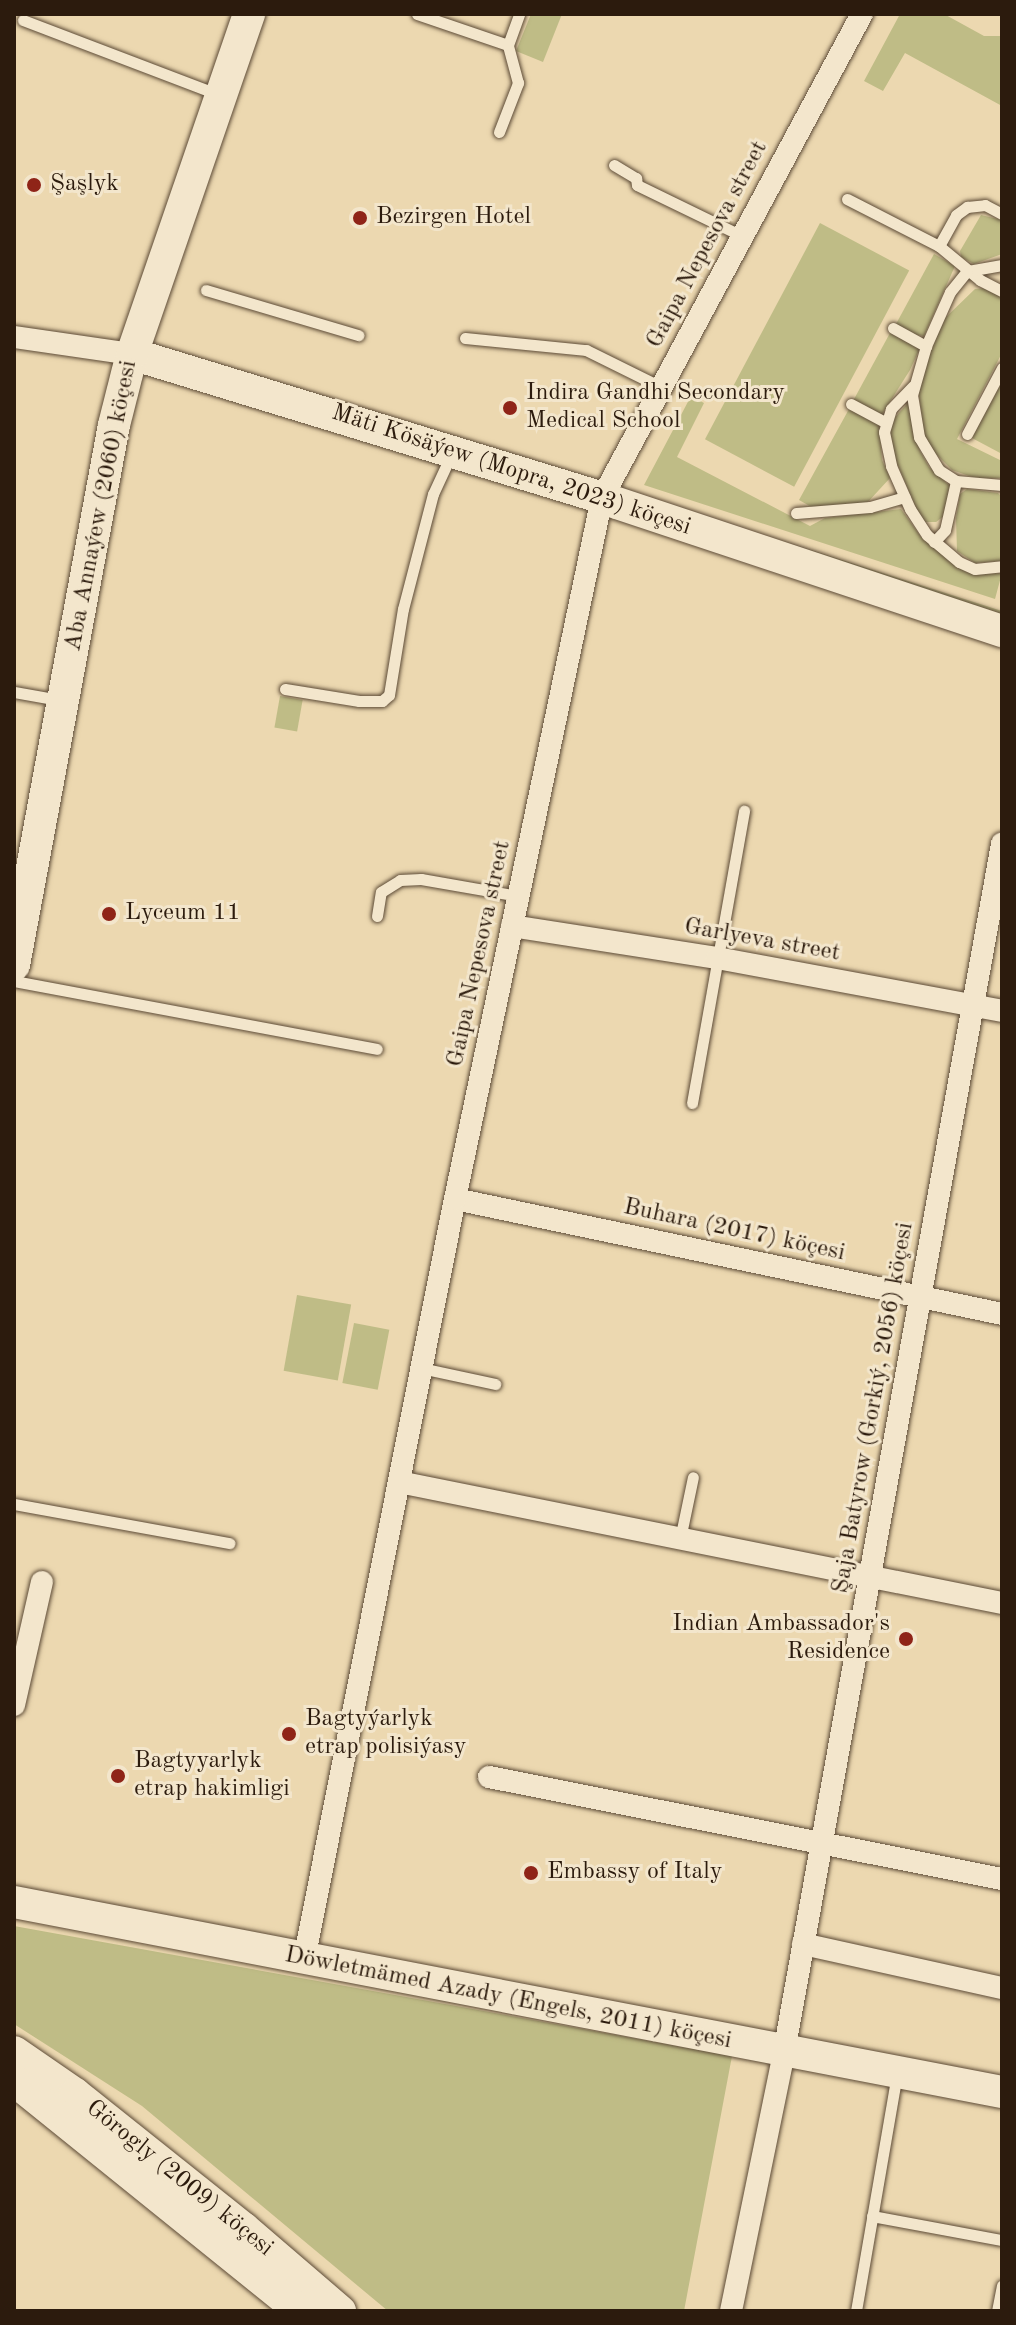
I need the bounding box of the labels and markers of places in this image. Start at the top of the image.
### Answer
place label: Şaşlyk [50,171,119,199]
marker: Şaşlyk [25,176,43,194]
place label: Bezirgen Hotel [376,204,531,232]
marker: Bezirgen Hotel [351,209,369,227]
place label: Indira Gandhi Secondary Medical School [526,380,785,436]
marker: Indira Gandhi Secondary Medical School [501,399,519,417]
place label: Lyceum 11 [125,900,241,928]
marker: Lyceum 11 [100,905,118,923]
place label: Indian Ambassador's Residence [672,1611,890,1667]
marker: Indian Ambassador's Residence [897,1630,915,1648]
place label: Bagtyýarlyk etrap polisiýasy [305,1706,466,1762]
marker: Bagtyýarlyk etrap polisiýasy [280,1725,298,1743]
place label: Bagtyyarlyk etrap hakimligi [134,1748,290,1804]
marker: Bagtyyarlyk etrap hakimligi [109,1767,127,1785]
place label: Embassy of Italy [547,1859,722,1887]
marker: Embassy of Italy [522,1864,540,1882]

